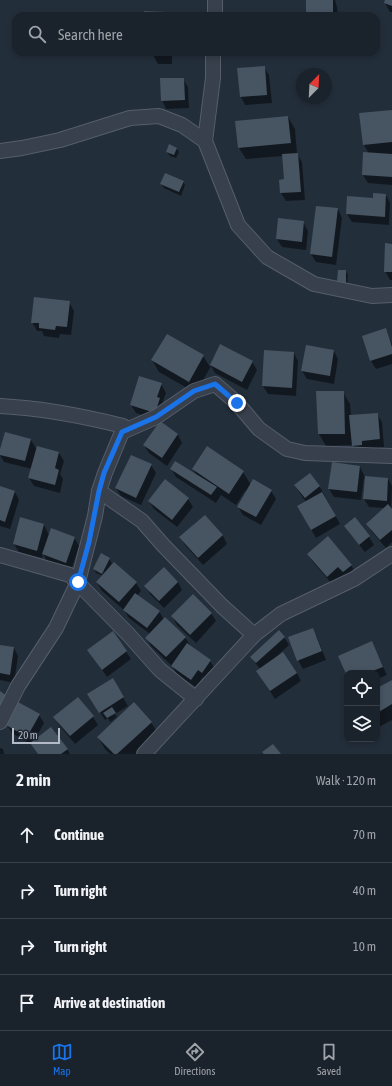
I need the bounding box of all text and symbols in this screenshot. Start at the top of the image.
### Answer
search box [12,12,380,56]
icon: search [26,23,48,45]
text: Search here [58,26,123,43]
north arrow [296,68,332,104]
route end [228,394,246,412]
route start [69,573,87,591]
map controls [344,670,380,742]
button: locate [344,670,380,706]
button: layers [344,706,380,742]
scale bar [12,726,60,745]
text: 20 m [18,729,38,741]
text: 2 min [16,770,51,790]
text: Walk · 120 m [316,773,376,788]
icon: ahead [16,824,38,846]
text: Continue [54,826,104,843]
text: 70 m [353,827,376,842]
icon: right [16,880,38,902]
text: Turn right [54,882,107,899]
text: 40 m [353,883,376,898]
icon: right [16,936,38,958]
text: Turn right [54,938,107,955]
text: 10 m [353,939,376,954]
icon: arrive [16,992,38,1014]
text: Arrive at destination [54,994,165,1011]
tab: Map [51,1041,73,1077]
tab: Directions [174,1041,215,1077]
tab: Saved [317,1041,341,1077]

